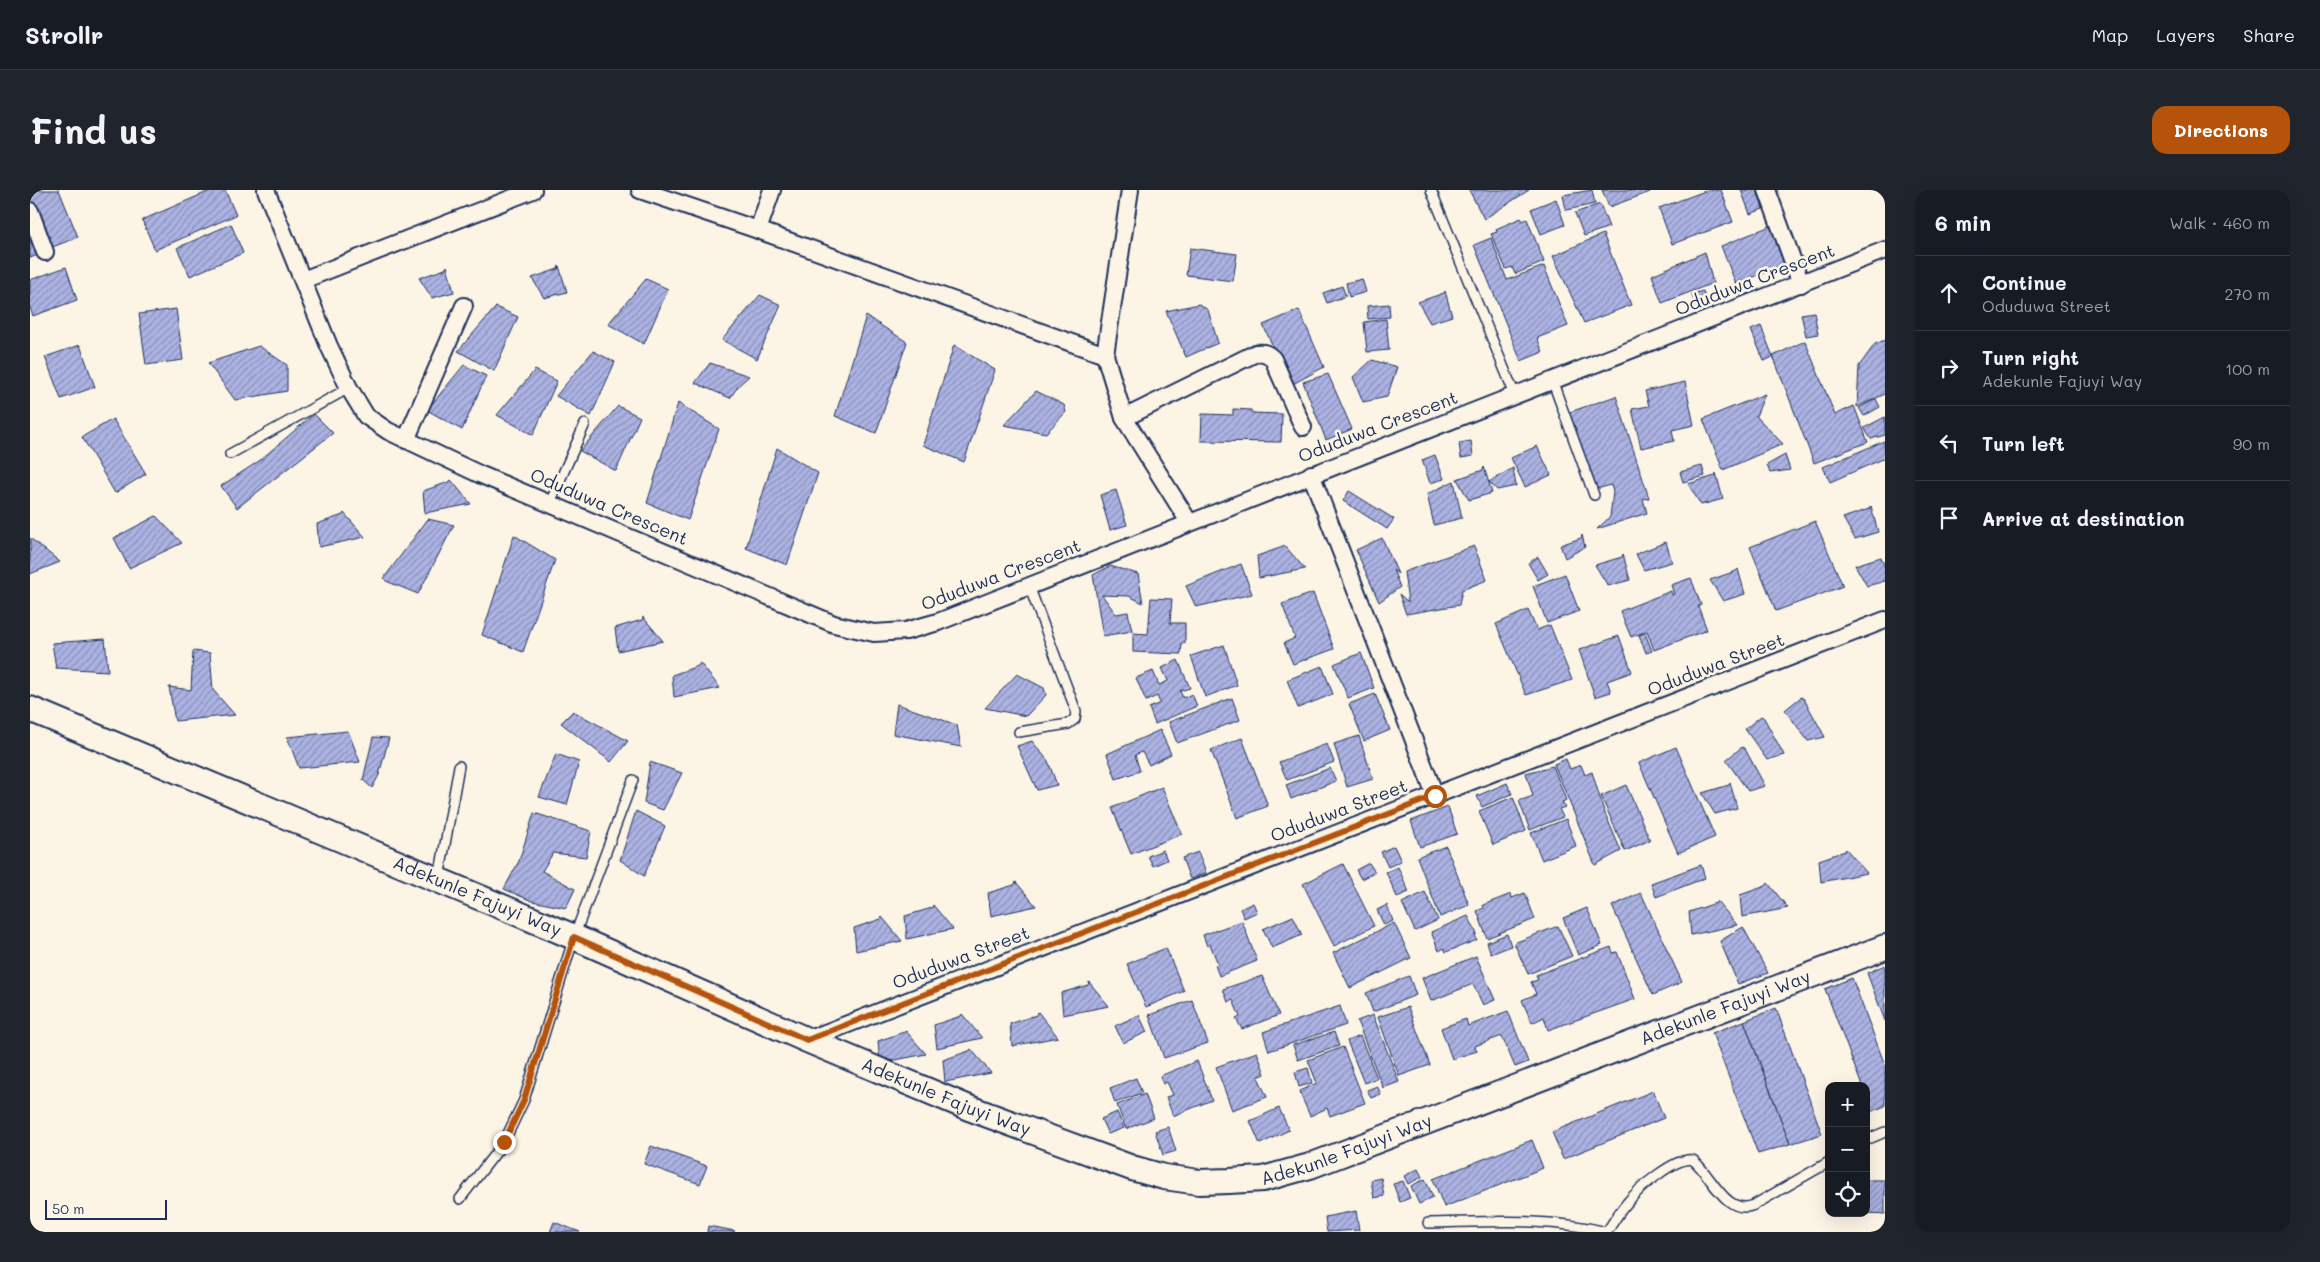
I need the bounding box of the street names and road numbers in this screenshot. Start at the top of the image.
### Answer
street label: Oduduwa Crescent [1671,238,1838,321]
street label: Oduduwa Crescent [1294,385,1461,468]
street label: Oduduwa Crescent [527,462,692,550]
street label: Oduduwa Crescent [917,533,1084,616]
street label: Oduduwa Street [1644,627,1788,701]
street label: Oduduwa Street [1267,773,1411,847]
street label: Adekunle Fajuyi Way [390,850,565,941]
street label: Oduduwa Street [889,920,1033,994]
street label: Adekunle Fajuyi Way [1637,964,1814,1050]
street label: Adekunle Fajuyi Way [858,1051,1034,1141]
street label: Adekunle Fajuyi Way [1258,1108,1435,1190]

